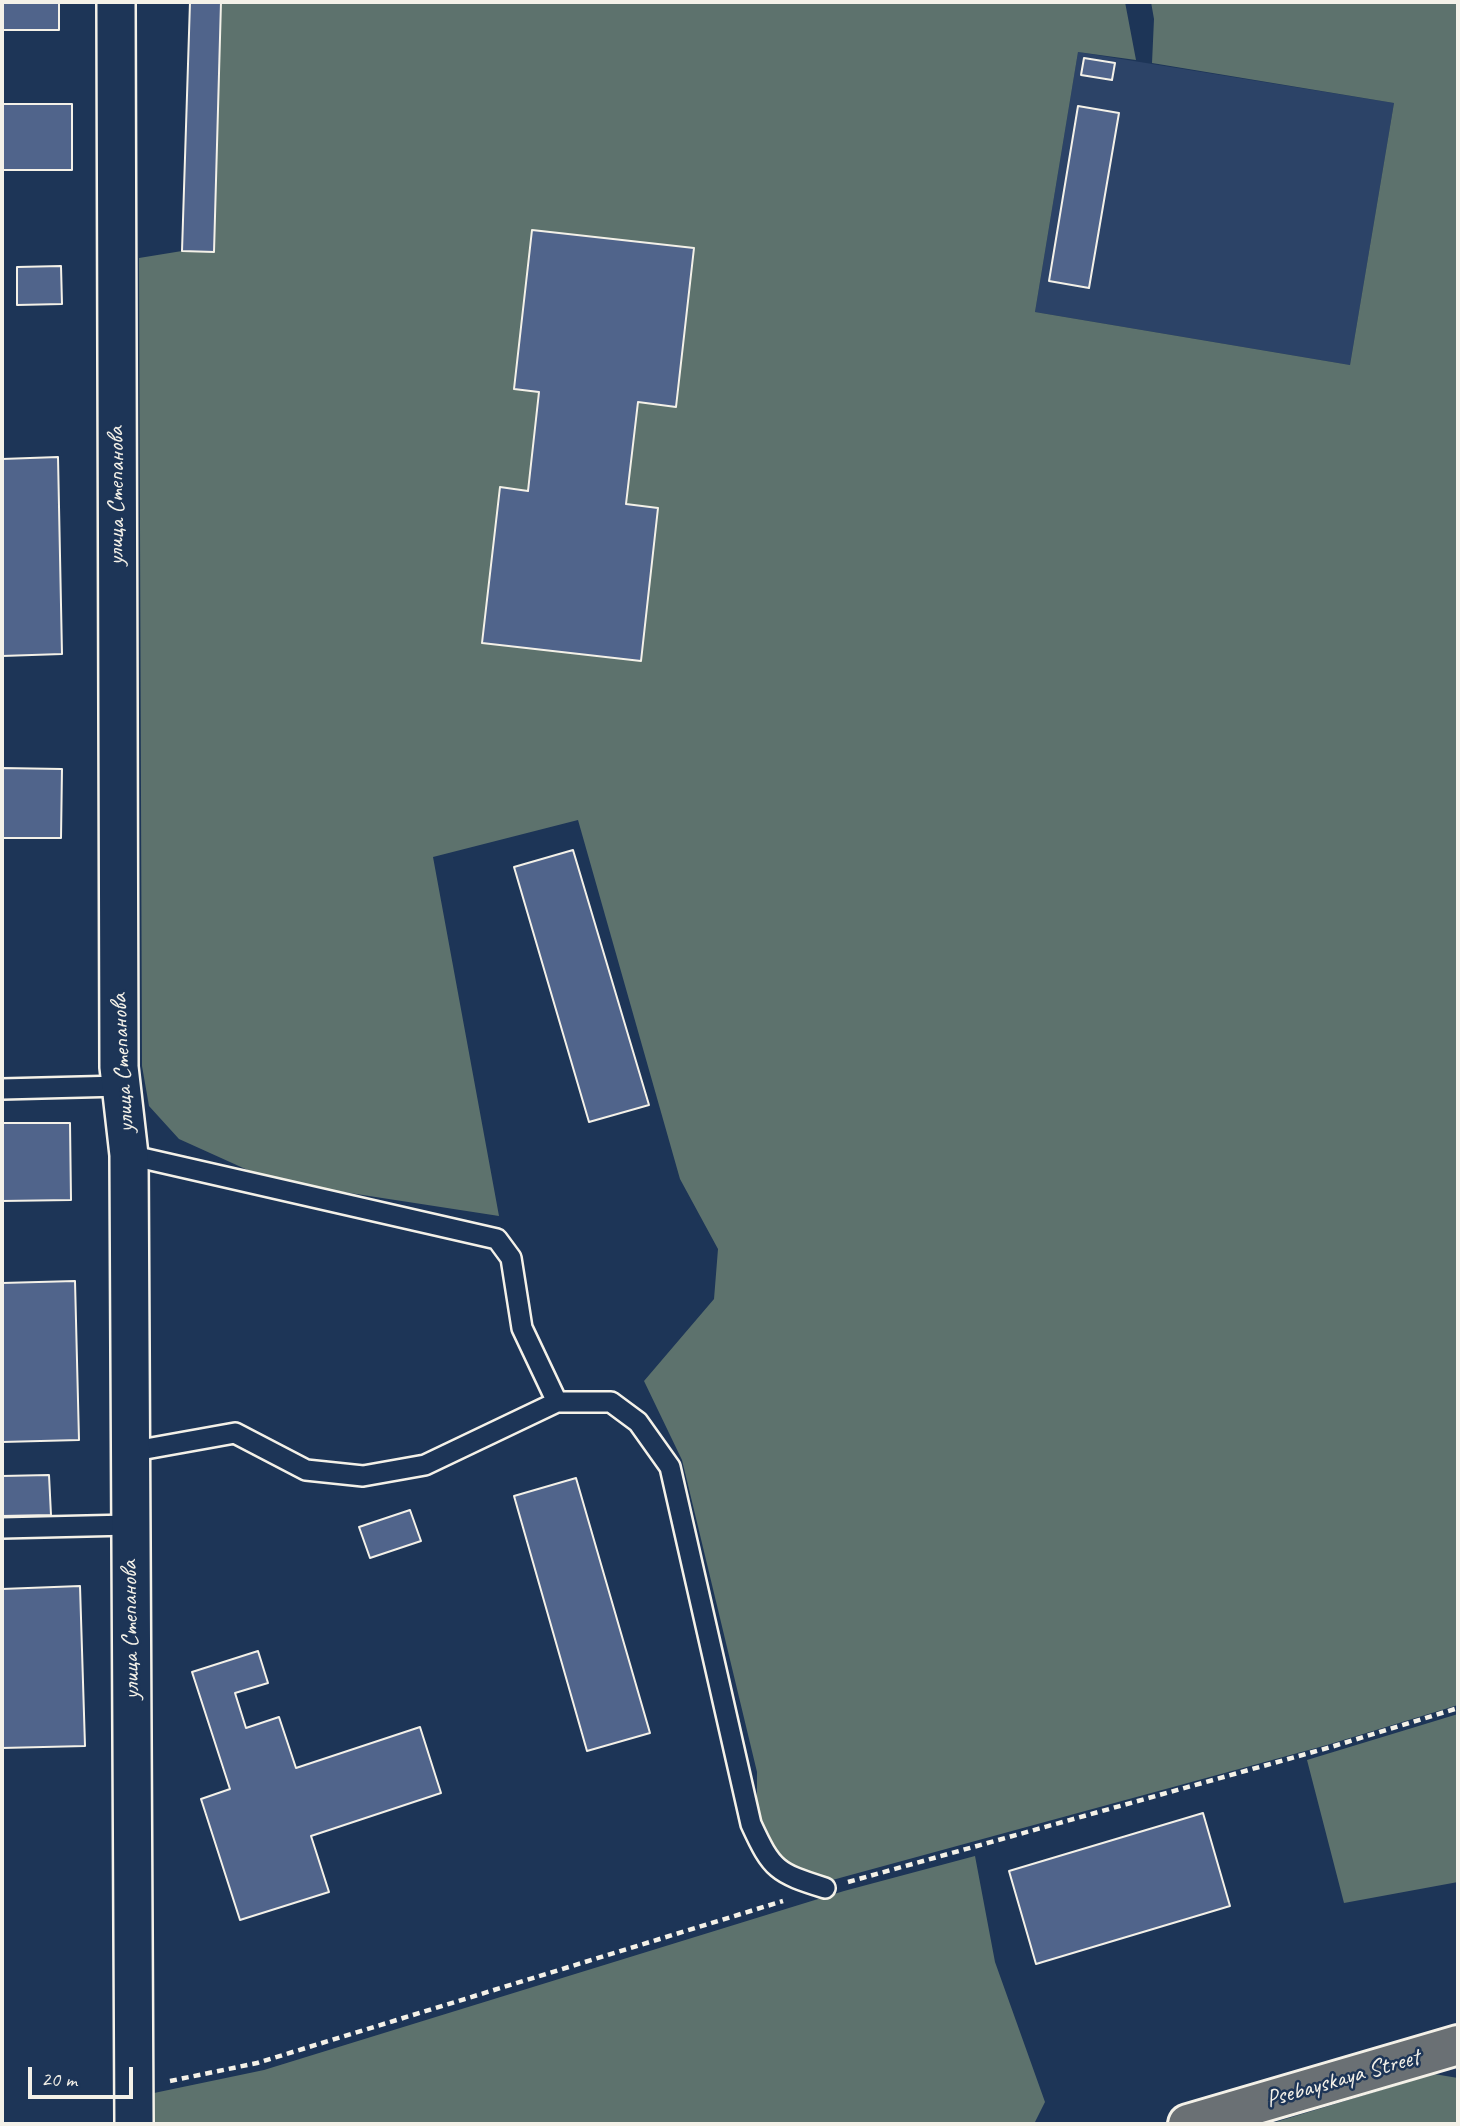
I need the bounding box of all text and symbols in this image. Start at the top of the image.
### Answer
street label: улица Степанова [103,426,131,566]
street label: улица Степанова [105,993,141,1133]
street label: улица Степанова [115,1560,147,1700]
street label: Psebayskaya Street [1263,2043,1423,2115]
scale bar [32,2052,136,2096]
text: 20 m [41,2066,77,2092]

